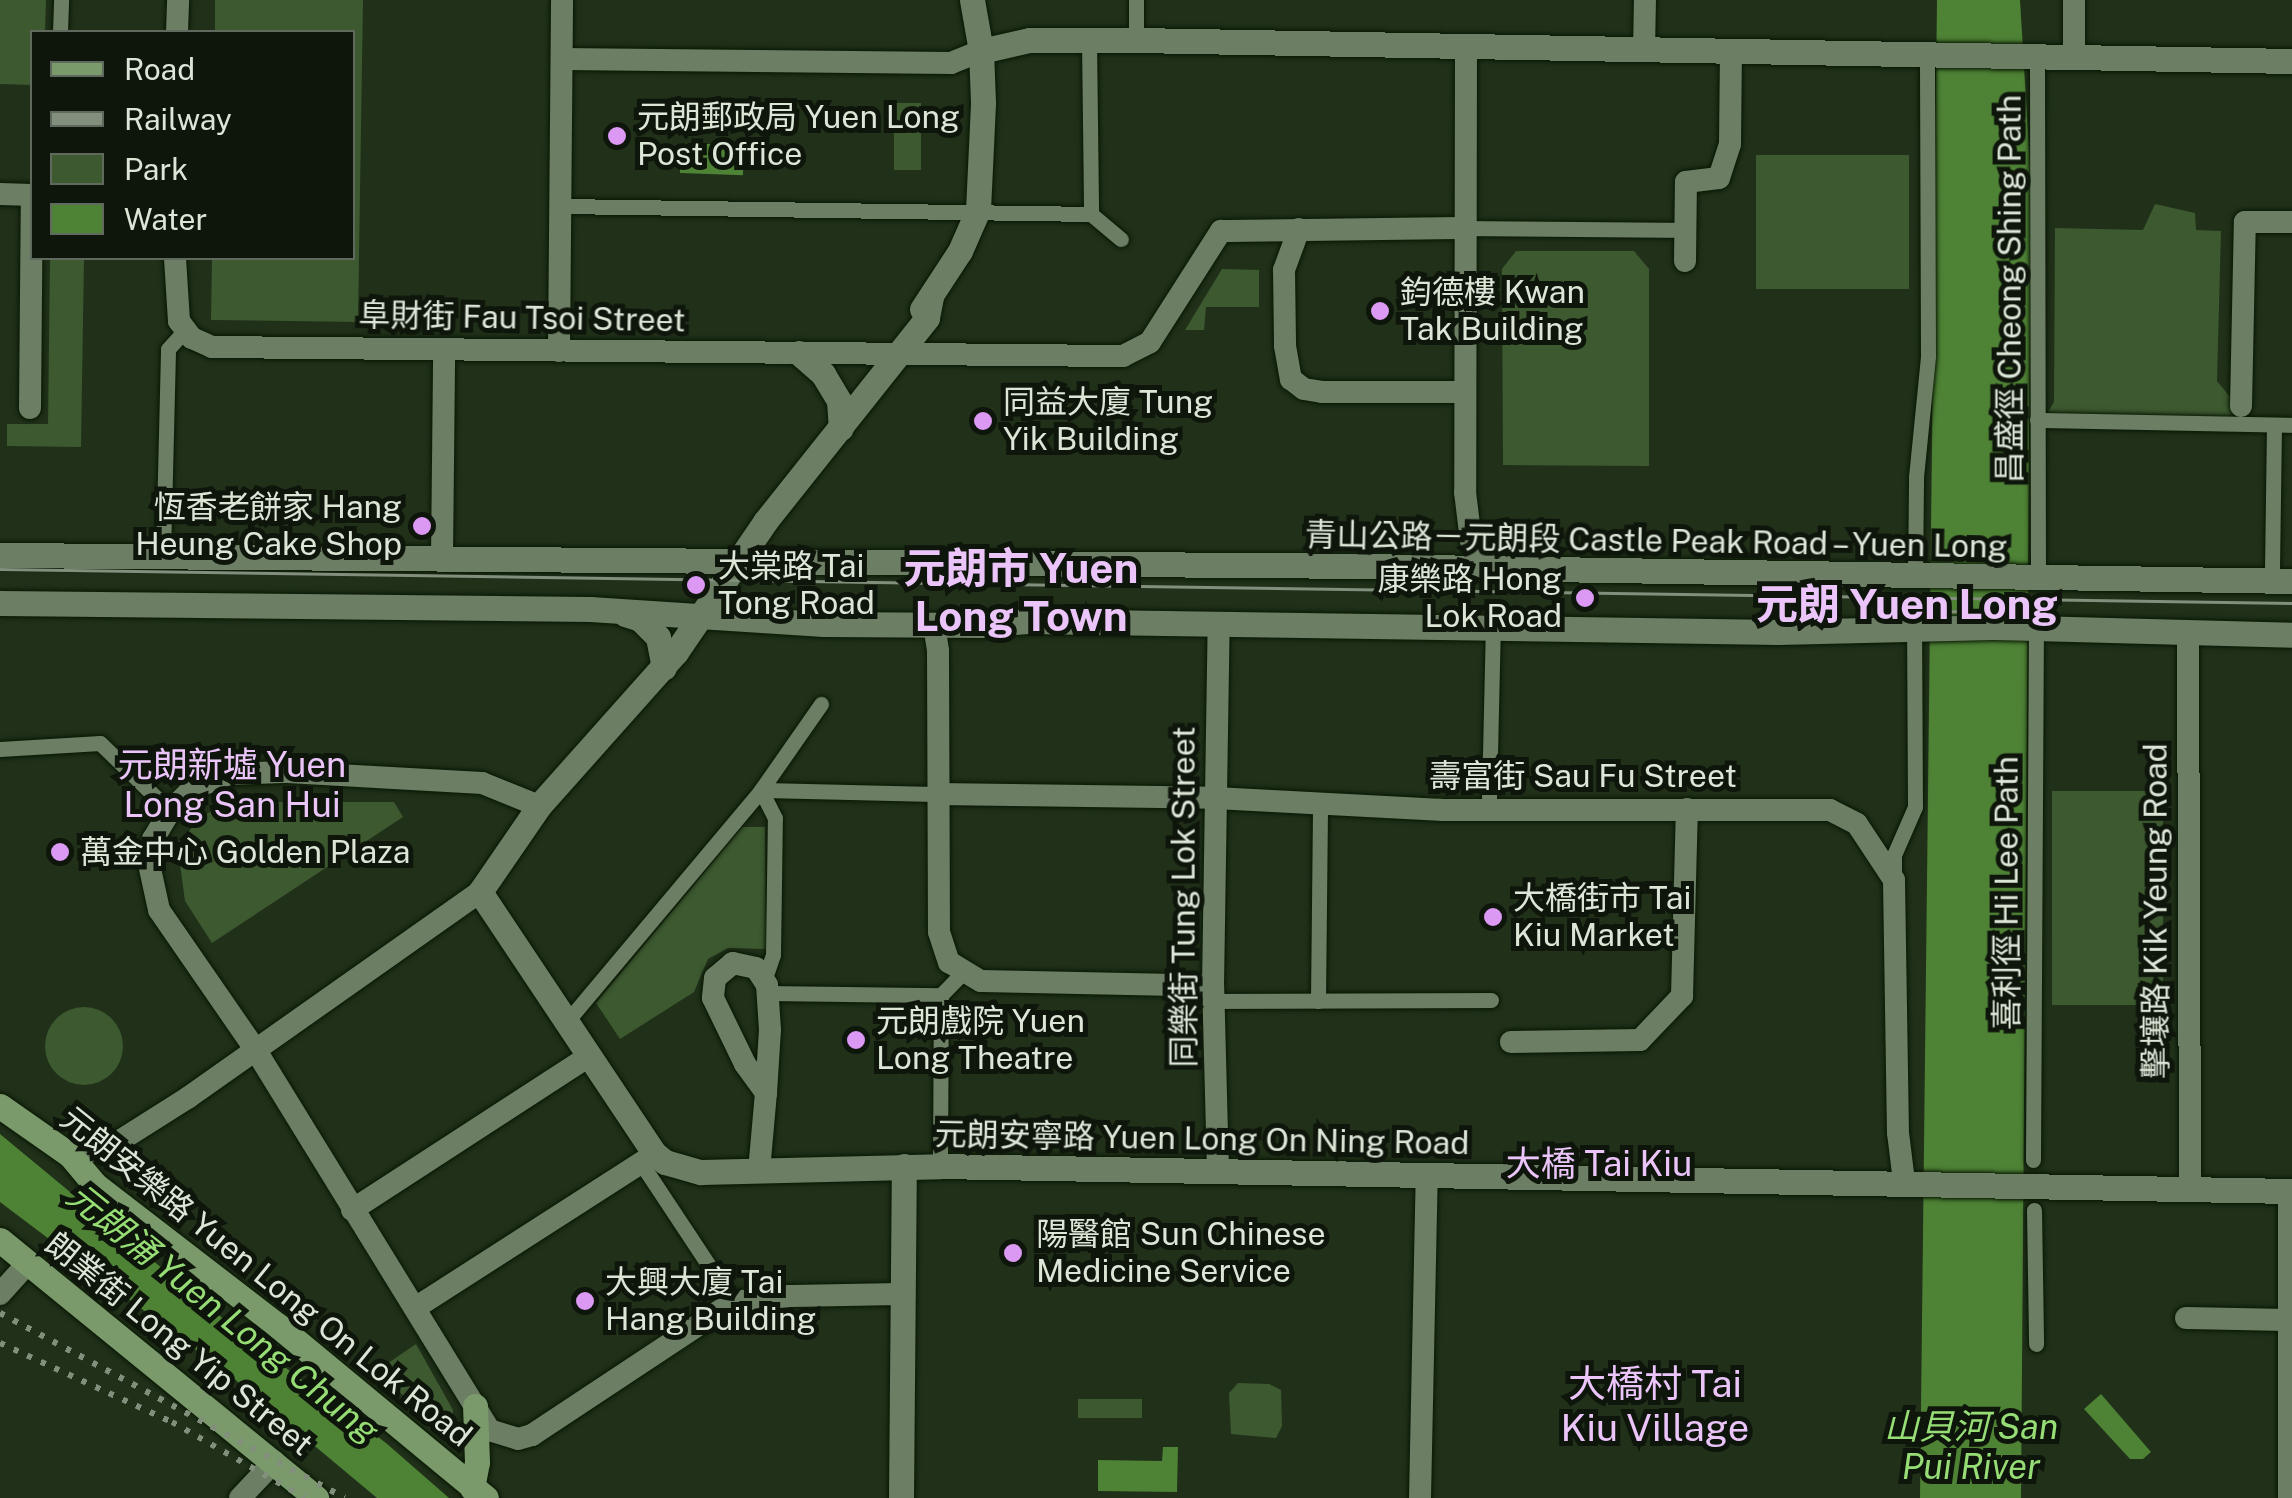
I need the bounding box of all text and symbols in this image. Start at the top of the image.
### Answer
legend [30,30,355,260]
text: Road [124,51,195,87]
street label: 昌盛徑 Cheong Shing Path [1991,95,2029,483]
place label: 元朗郵政局 Yuen Long Post Office [637,99,960,174]
text: Railway [124,101,232,137]
marker: 元朗郵政局 Yuen Long Post Office [606,125,628,147]
text: Park [124,151,188,187]
text: Water [124,201,207,237]
place label: 鈞德樓 Kwan Tak Building [1400,274,1585,349]
street label: 阜財街 Fau Tsoi Street [358,296,686,340]
marker: 鈞德樓 Kwan Tak Building [1369,300,1391,322]
place label: 同益大廈 Tung Yik Building [1003,384,1213,459]
marker: 同益大廈 Tung Yik Building [972,410,994,432]
place label: 恆香老餅家 Hang Heung Cake Shop [135,489,402,564]
marker: 恆香老餅家 Hang Heung Cake Shop [411,515,433,537]
street label: 青山公路－元朗段 Castle Peak Road – Yuen Long [1300,516,2012,566]
district label: 元朗市 Yuen Long Town [903,543,1139,641]
place label: 大棠路 Tai Tong Road [718,548,875,623]
place label: 康樂路 Hong Lok Road [1377,561,1562,636]
marker: 大棠路 Tai Tong Road [683,572,709,598]
district label: 元朗 Yuen Long [1756,579,2058,629]
marker: 康樂路 Hong Lok Road [1572,585,1598,611]
street label: 同樂街 Tung Lok Street [1165,726,1203,1068]
street label: 擊壤路 Kik Yeung Road [2137,743,2175,1079]
district label: 元朗新墟 Yuen Long San Hui [108,744,356,826]
street label: 喜利徑 Hi Lee Path [1988,756,2026,1030]
street label: 壽富街 Sau Fu Street [1429,757,1737,795]
place label: 萬金中心 Golden Plaza [80,833,410,871]
marker: 萬金中心 Golden Plaza [49,841,71,863]
place label: 大橋街市 Tai Kiu Market [1513,880,1691,955]
marker: 大橋街市 Tai Kiu Market [1482,906,1504,928]
place label: 元朗戲院 Yuen Long Theatre [876,1003,1085,1078]
marker: 元朗戲院 Yuen Long Theatre [845,1029,867,1051]
street label: 元朗安樂路 Yuen Long On Lok Road [53,1099,479,1455]
street label: 元朗安寧路 Yuen Long On Ning Road [934,1115,1470,1163]
district label: 大橋 Tai Kiu [1506,1143,1692,1185]
water label: 元朗涌 Yuen Long Chung [59,1174,387,1452]
place label: 陽醫館 Sun Chinese Medicine Service [1036,1216,1326,1291]
street label: 朗業街 Long Yip Street [37,1224,321,1464]
marker: 陽醫館 Sun Chinese Medicine Service [1000,1240,1026,1266]
place label: 大興大廈 Tai Hang Building [605,1264,816,1339]
marker: 大興大廈 Tai Hang Building [574,1290,596,1312]
district label: 大橋村 Tai Kiu Village [1546,1361,1764,1450]
water label: 山貝河 San Pui River [1884,1406,2058,1488]

